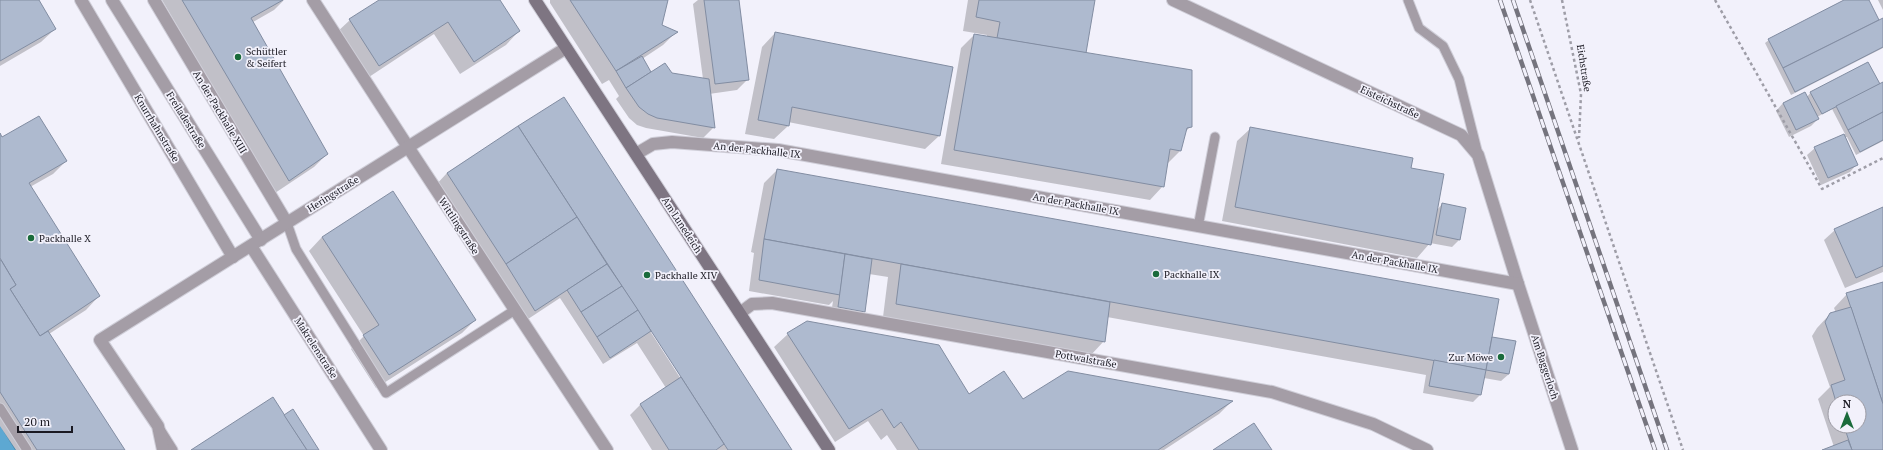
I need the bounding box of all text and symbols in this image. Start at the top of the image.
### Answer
street label: Eichstraße [1574,43,1594,93]
place label: Schüttler & Seifert [246,45,287,70]
marker: Schüttler & Seifert [233,52,243,62]
street label: An der Packhalle XIII [190,68,250,156]
street label: Eisteichstraße [1358,83,1422,121]
street label: Freiladestraße [163,89,209,151]
street label: Knurrhahnstraße [132,92,182,164]
street label: An der Packhalle IX [713,139,801,161]
street label: Heringstraße [305,173,361,215]
street label: An der Packhalle IX [1032,190,1120,218]
street label: Wittlingstraße [436,195,482,257]
street label: Am Lunedeich [659,195,705,256]
place label: Packhalle X [39,232,91,245]
marker: Packhalle X [26,233,36,243]
street label: An der Packhalle IX [1351,248,1439,276]
place label: Packhalle IX [1164,268,1220,281]
place label: Packhalle XIV [655,269,717,282]
marker: Packhalle IX [1151,269,1161,279]
marker: Packhalle XIV [642,270,652,280]
street label: Makrelenstraße [291,315,341,381]
street label: Am Baggerloch [1528,333,1562,401]
street label: Pottwalstraße [1054,347,1118,371]
place label: Zur Möwe [1449,351,1493,364]
marker: Zur Möwe [1496,352,1506,362]
north arrow [1827,394,1867,434]
text: N [1843,397,1852,411]
scale bar [18,408,72,434]
text: 20 m [24,414,51,429]

